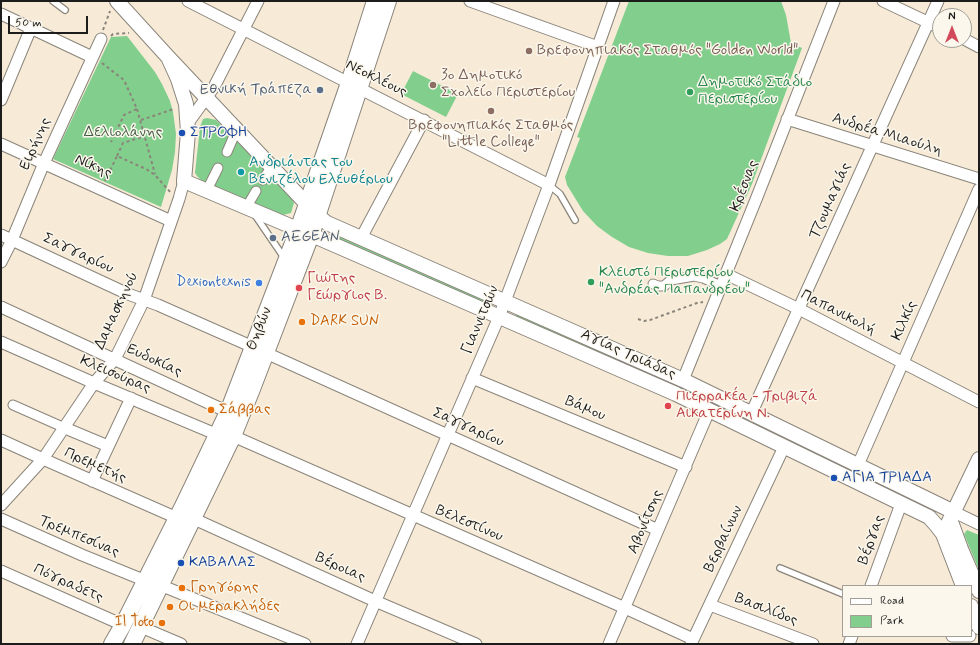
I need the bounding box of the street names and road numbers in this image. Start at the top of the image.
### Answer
street label: Νεοκλέους [342,56,410,102]
street label: Ανδρέα Μιαούλη [830,110,944,160]
street label: Ειρήνης [16,115,56,173]
street label: Νίκης [72,151,114,183]
street label: Κρέσνας [727,158,763,214]
street label: Τζουμαγιάς [806,160,856,242]
street label: Σαγγαρίου [40,230,116,278]
street label: Δαμασκηνού [91,269,143,353]
street label: Γιαννιτσών [458,283,504,357]
street label: Παπανικολή [797,286,879,340]
street label: Κιλκίς [888,298,922,344]
street label: Θηβών [243,305,277,353]
street label: Αγίας Τριάδας [578,326,678,384]
street label: Ευδοκίας [123,340,185,382]
street label: Κλεισούρας [77,352,153,398]
street label: Βάμου [562,392,608,426]
street label: Σαγγαρίου [430,404,506,452]
street label: Πρεμετής [61,444,129,488]
street label: Αβονίτσης [624,487,668,557]
street label: Βελεστίνου [432,502,506,546]
street label: Βερβαίνων [701,503,747,575]
street label: Τρεμπεσίνας [36,512,122,562]
street label: Βέργας [855,513,889,567]
street label: Βέροιας [312,549,368,587]
street label: Πόγραδετς [30,561,106,607]
street label: Βασιλίδος [732,590,800,630]

